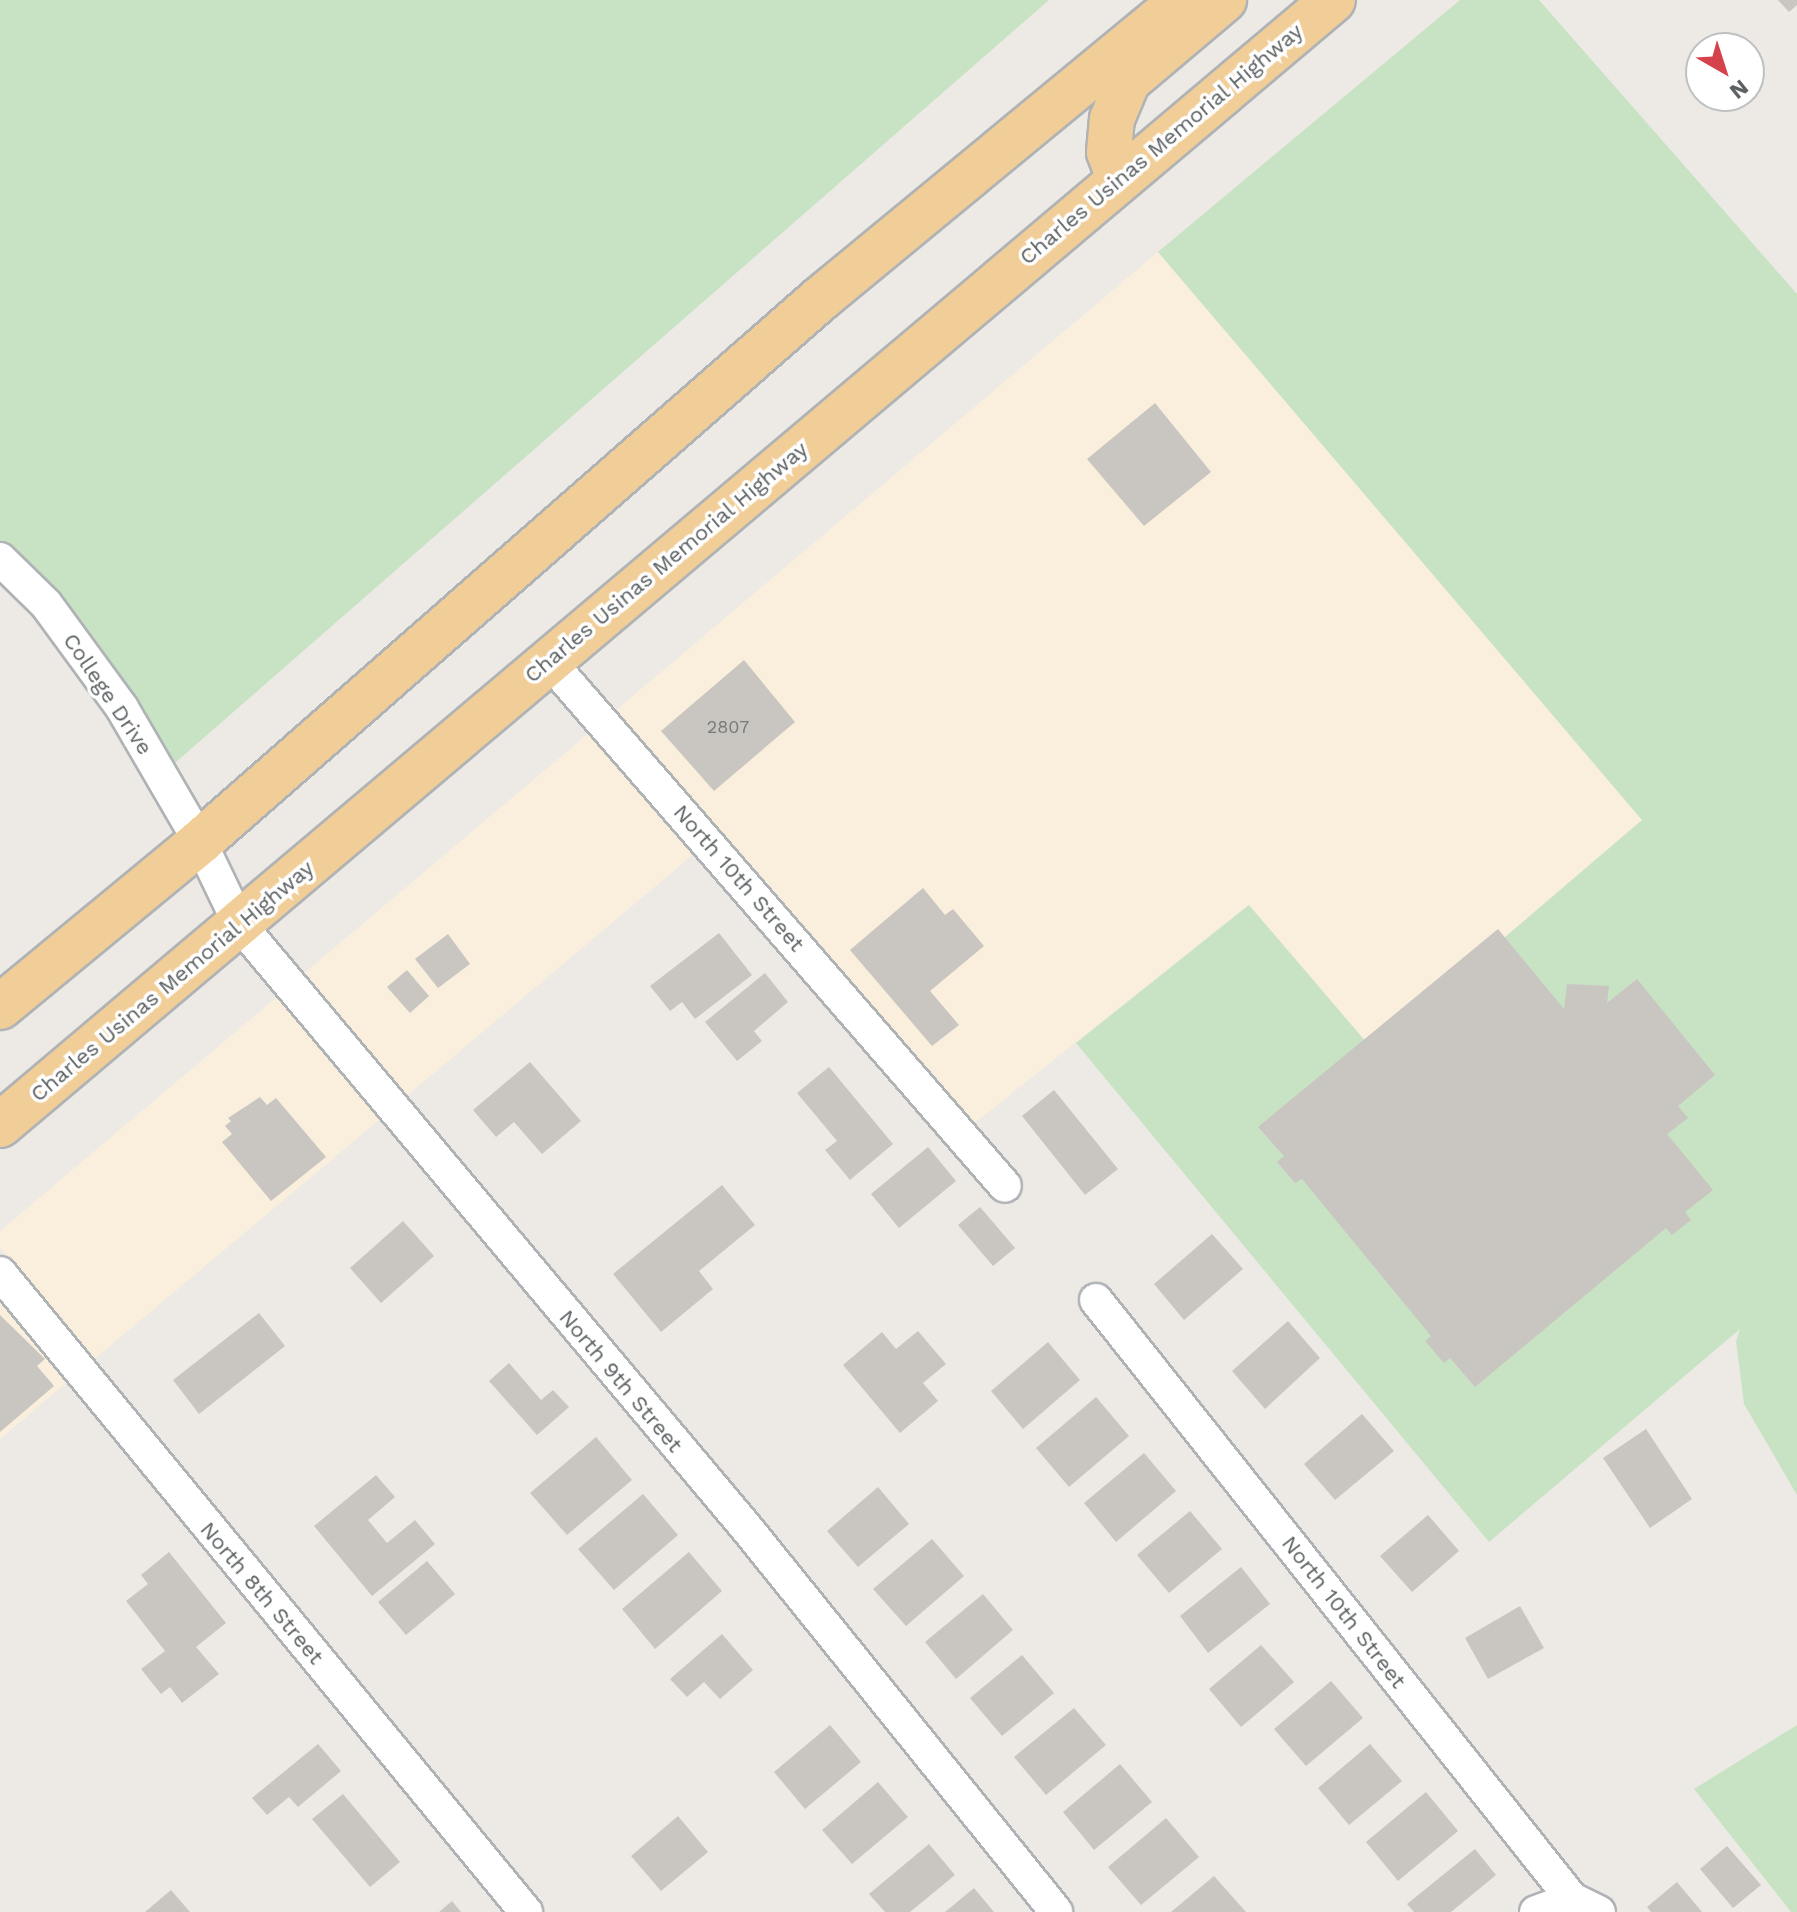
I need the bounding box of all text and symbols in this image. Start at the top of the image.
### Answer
street label: Charles Usinas Memorial Highway [1014,18,1308,270]
north arrow [1685,32,1765,112]
text: N [1725,75,1753,104]
street label: Charles Usinas Memorial Highway [519,436,813,688]
street label: College Drive [58,628,158,760]
house number: 2807 [707,716,749,738]
street label: North 10th Street [668,799,810,957]
street label: Charles Usinas Memorial Highway [25,855,319,1107]
street label: North 9th Street [554,1304,688,1458]
street label: North 8th Street [195,1516,329,1670]
street label: North 10th Street [1276,1530,1412,1694]

